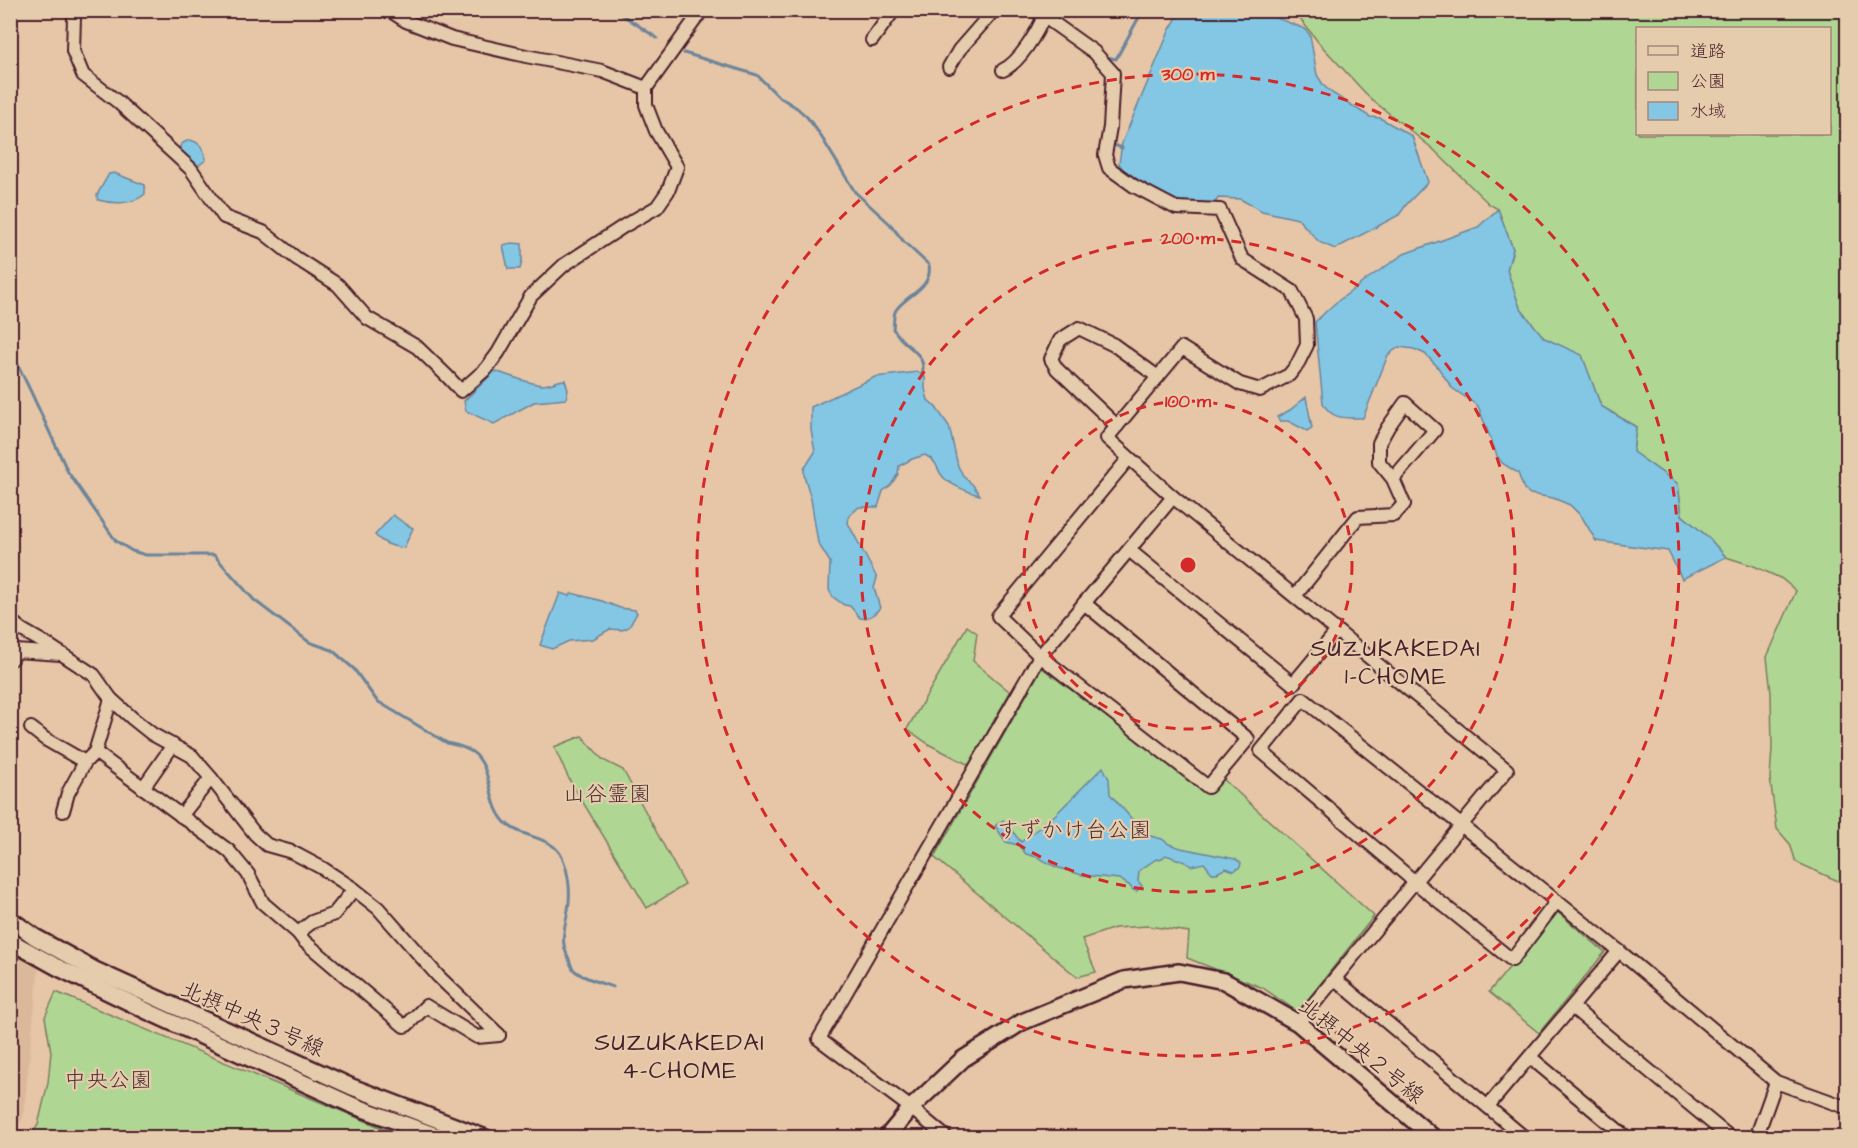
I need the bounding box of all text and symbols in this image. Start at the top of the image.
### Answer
legend [1636,27,1831,135]
text: 道路 [1690,39,1726,64]
text: 300 m [1160,62,1216,87]
text: 公園 [1690,69,1726,94]
text: 水域 [1690,99,1726,124]
text: 200 m [1160,226,1216,251]
text: 100 m [1165,389,1212,414]
centre of rings [1178,555,1198,575]
district label: SUZUKAKEDAI 1-CHOME [1311,632,1481,694]
park label: 山谷霊園 [563,779,651,810]
park label: すずかけ台公園 [997,815,1151,846]
street label: 北摂中央３号線 [176,974,329,1065]
street label: 北摂中央２号線 [1291,991,1431,1112]
district label: SUZUKAKEDAI 4-CHOME [595,1026,765,1088]
park label: 中央公園 [64,1065,152,1096]

